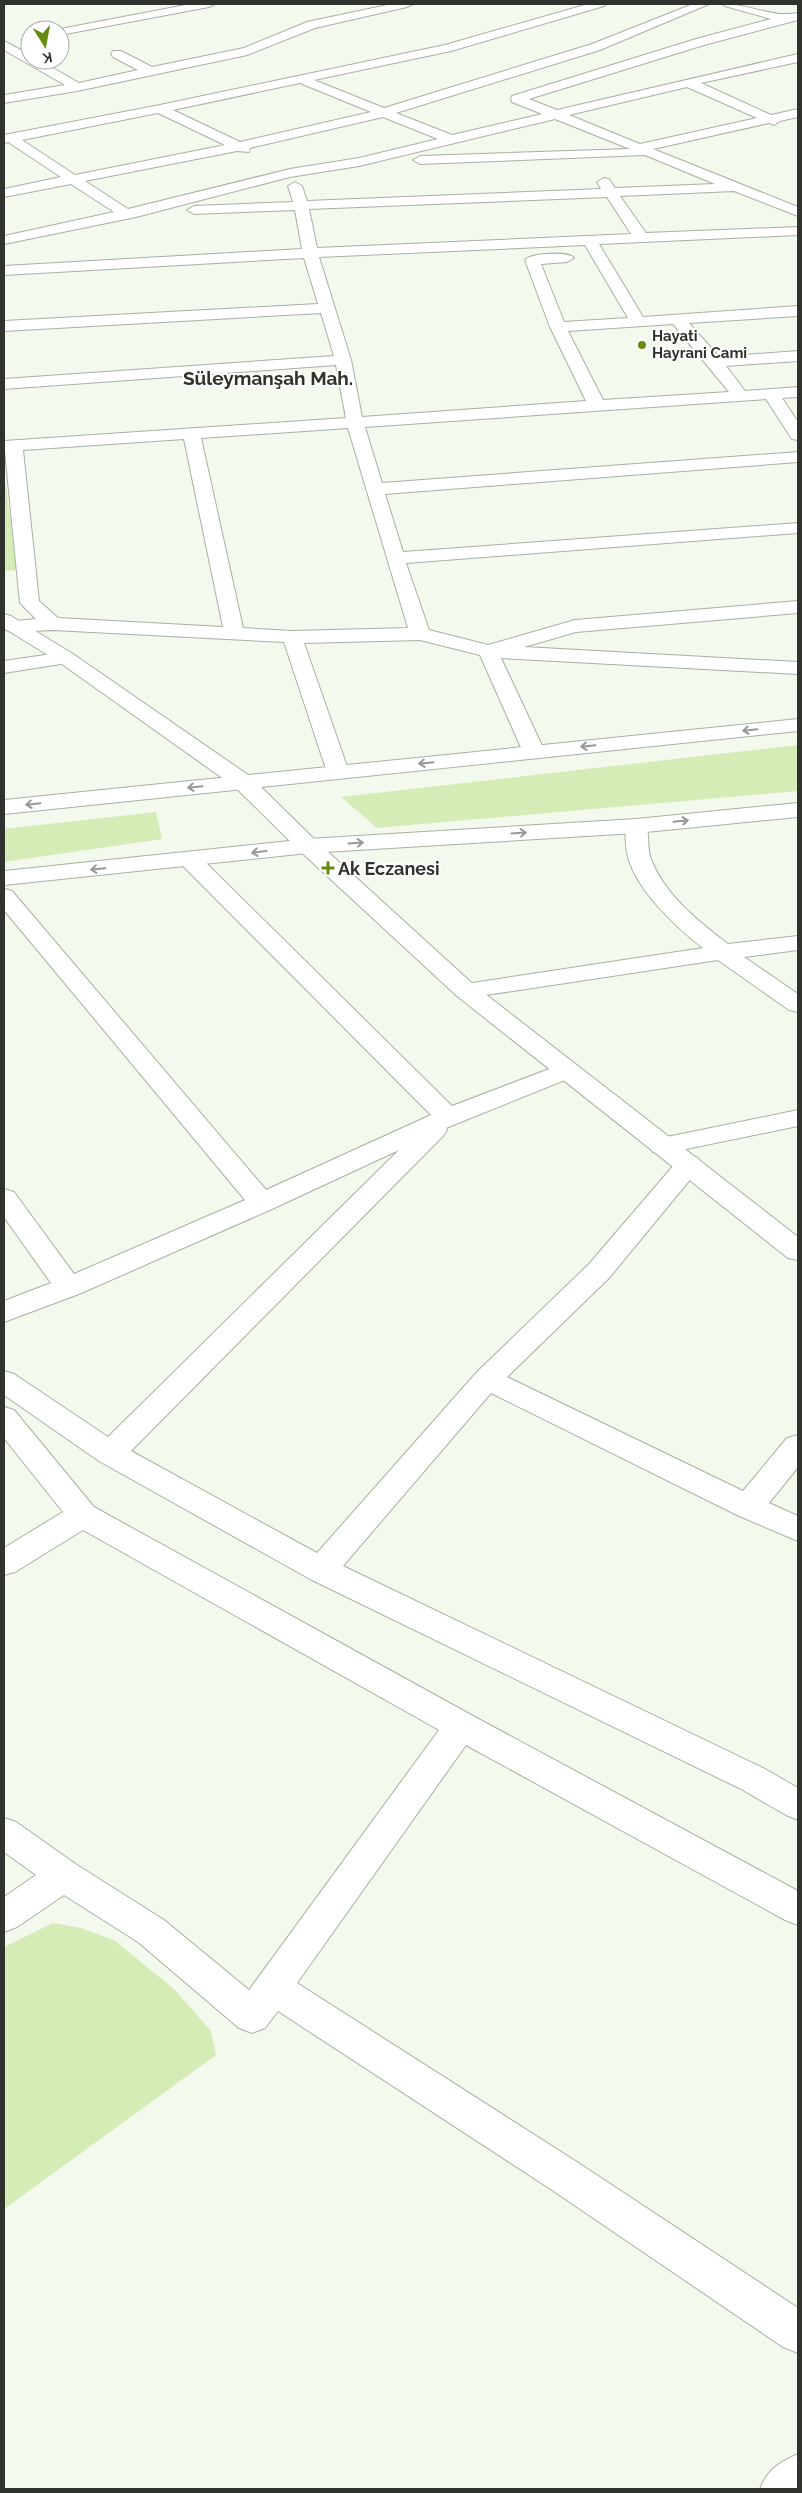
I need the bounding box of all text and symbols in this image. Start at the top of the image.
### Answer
north arrow [20,20,70,70]
text: K [41,49,54,67]
place label: Hayati Hayrani Cami [652,327,747,362]
marker: Hayati Hayrani Cami [636,339,648,351]
district label: Süleymanşah Mah. [183,367,353,389]
one-way arrow [742,725,758,735]
one-way arrow [580,741,596,751]
one-way arrow [419,758,435,768]
one-way arrow [187,782,203,792]
one-way arrow [25,799,41,809]
one-way arrow [672,816,688,826]
one-way arrow [510,828,526,837]
one-way arrow [348,838,364,848]
one-way arrow [252,847,268,857]
place label: Ak Eczanesi [338,858,440,879]
marker: Ak Eczanesi [322,862,334,874]
one-way arrow [90,864,106,874]

